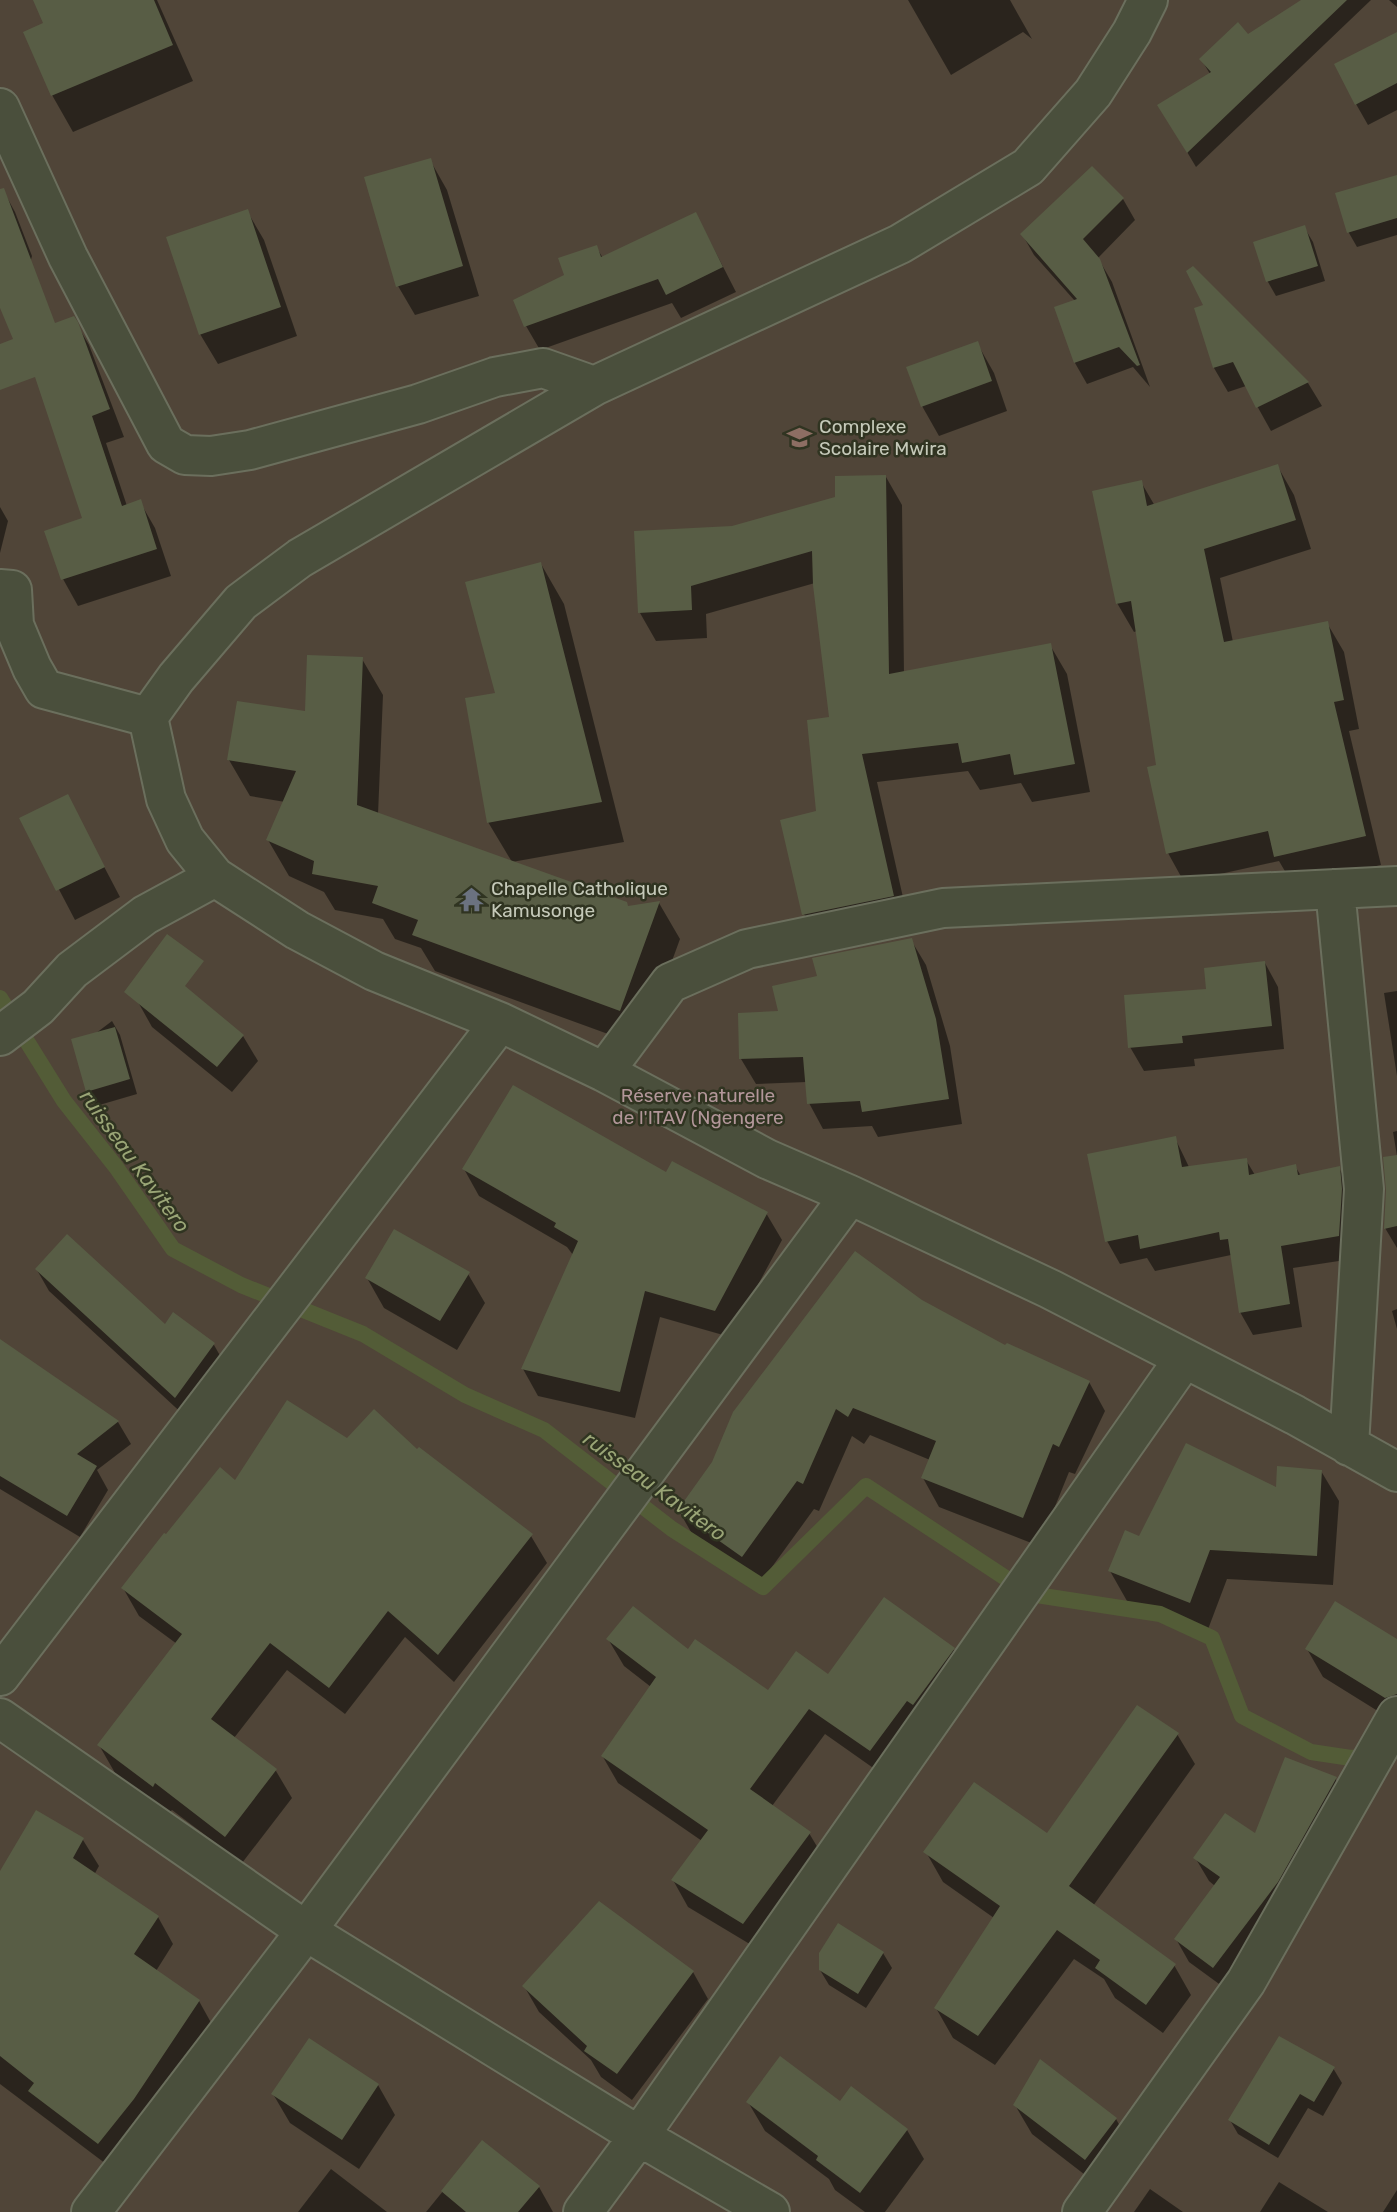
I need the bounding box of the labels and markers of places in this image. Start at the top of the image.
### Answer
place label: Complexe Scolaire Mwira [819,415,947,460]
school or university icon: Complexe Scolaire Mwira [785,423,813,451]
place label: Chapelle Catholique Kamusonge [491,877,668,922]
temple icon: Chapelle Catholique Kamusonge [457,885,485,913]

